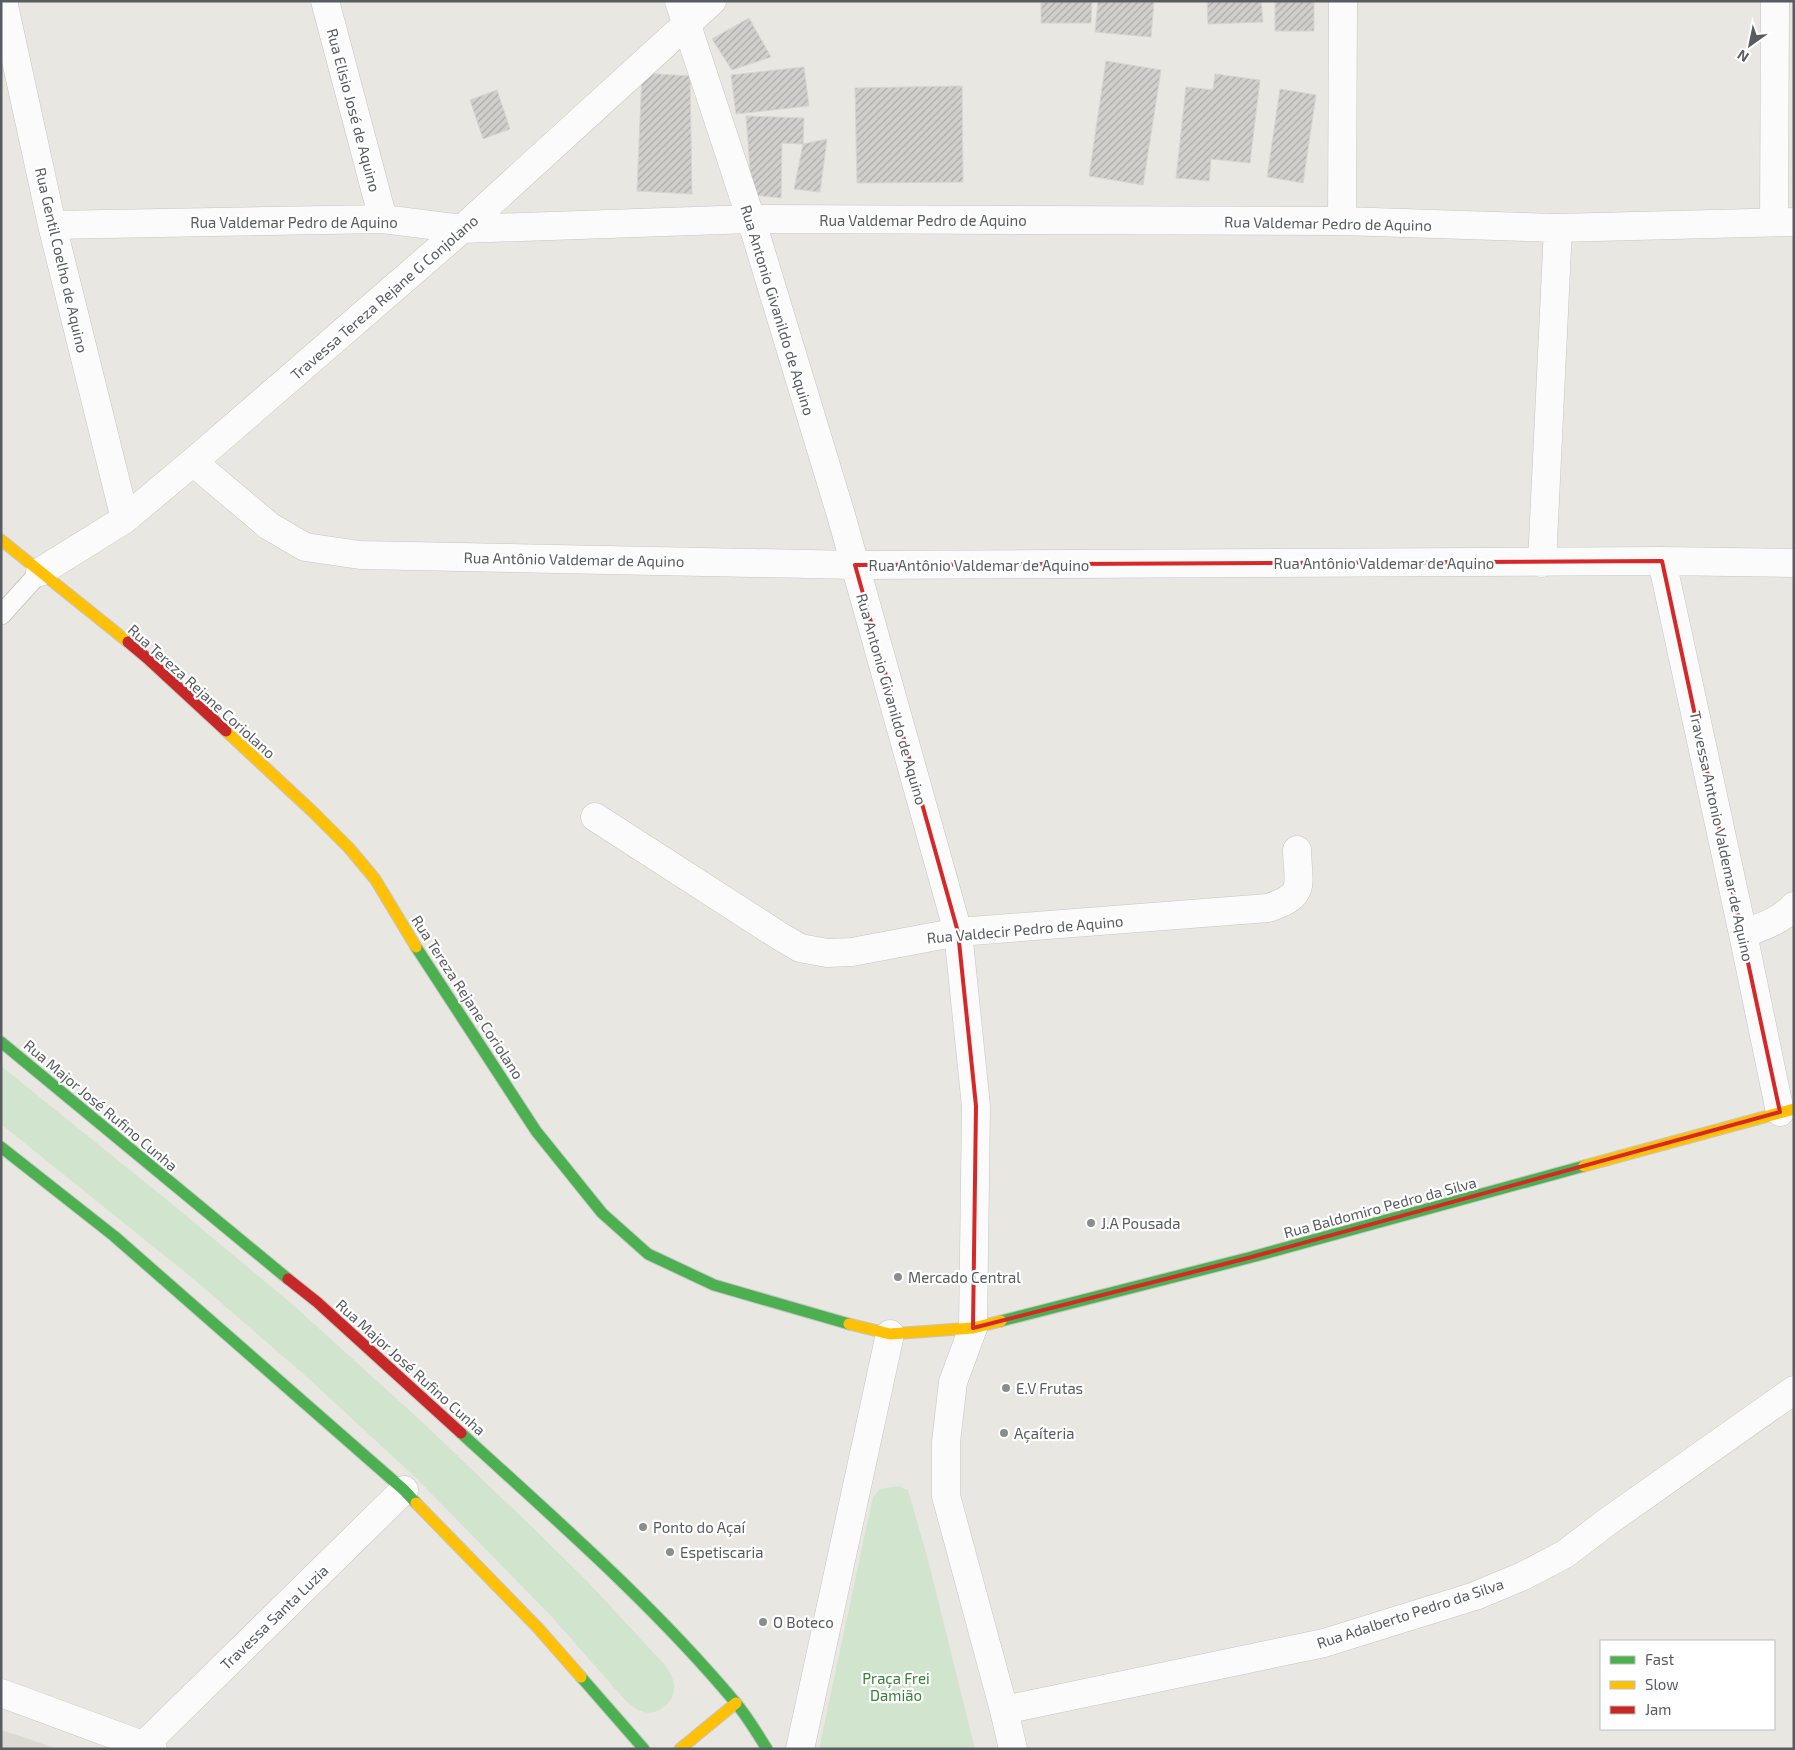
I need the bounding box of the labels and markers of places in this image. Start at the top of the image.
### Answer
place label: J.A Pousada [1101,1214,1180,1232]
marker: J.A Pousada [1085,1217,1097,1229]
place label: Mercado Central [908,1268,1021,1286]
marker: Mercado Central [892,1271,904,1283]
place label: E.V Frutas [1016,1379,1083,1397]
marker: E.V Frutas [1000,1382,1012,1394]
place label: Açaíteria [1014,1424,1074,1443]
marker: Açaíteria [998,1427,1010,1439]
place label: Ponto do Açaí [653,1518,747,1537]
marker: Ponto do Açaí [637,1521,649,1533]
place label: Espetiscaria [680,1543,763,1561]
marker: Espetiscaria [664,1546,676,1558]
place label: O Boteco [773,1613,834,1631]
marker: O Boteco [757,1616,769,1628]

